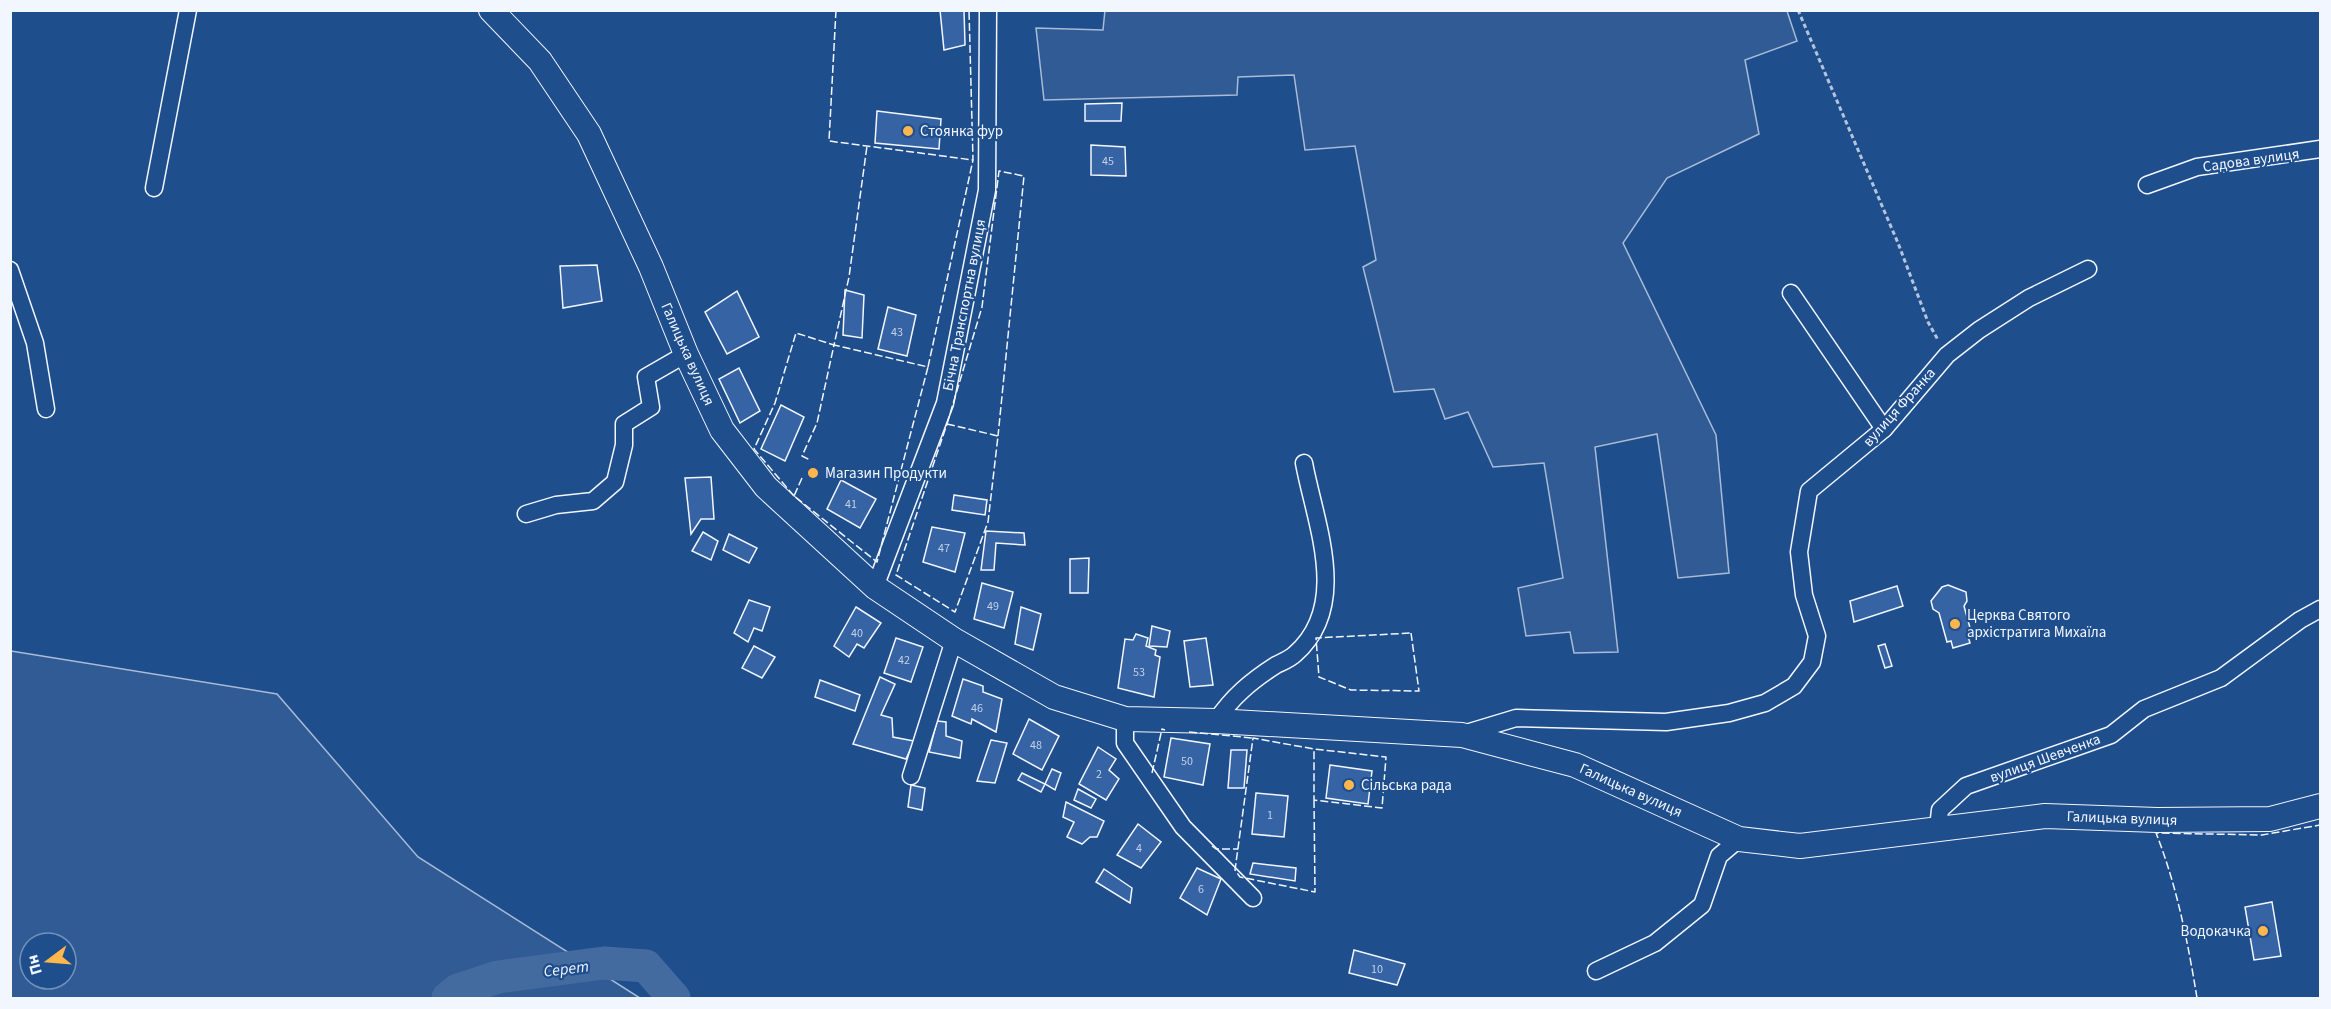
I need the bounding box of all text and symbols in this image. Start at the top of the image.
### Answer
place label: Стоянка фур [920,121,1003,142]
marker: Стоянка фур [901,124,915,138]
street label: Садова вулиця [2201,143,2301,178]
house number: 45 [1102,153,1114,170]
street label: Бічна Транспортна вулиця [938,217,991,393]
street label: Галицька вулиця [655,299,720,409]
house number: 43 [891,324,903,341]
street label: вулиця Франка [1858,363,1941,451]
place label: Магазин Продукти [825,463,947,484]
marker: Магазин Продукти [806,466,820,480]
house number: 41 [845,496,857,513]
house number: 47 [938,540,950,557]
house number: 49 [987,598,999,615]
place label: Церква Святого архістратига Михаїла [1967,605,2106,643]
marker: Церква Святого архістратига Михаїла [1948,617,1962,631]
house number: 40 [851,625,863,642]
house number: 42 [898,652,910,669]
house number: 53 [1133,664,1145,681]
house number: 46 [971,700,983,717]
street label: вулиця Шевченка [1987,729,2103,788]
house number: 48 [1030,737,1042,754]
house number: 50 [1181,753,1193,770]
street label: Галицька вулиця [1576,758,1686,823]
house number: 2 [1096,766,1102,783]
place label: Сільська рада [1361,775,1452,796]
marker: Сільська рада [1342,778,1356,792]
street label: Галицька вулиця [2066,806,2178,831]
house number: 1 [1267,807,1273,824]
house number: 4 [1136,840,1142,857]
house number: 6 [1198,881,1204,898]
place label: Водокачка [2181,921,2251,942]
marker: Водокачка [2256,924,2270,938]
north arrow [18,931,78,991]
text: Пн [21,952,48,977]
water label: Серет [542,955,590,983]
house number: 10 [1371,961,1383,978]

